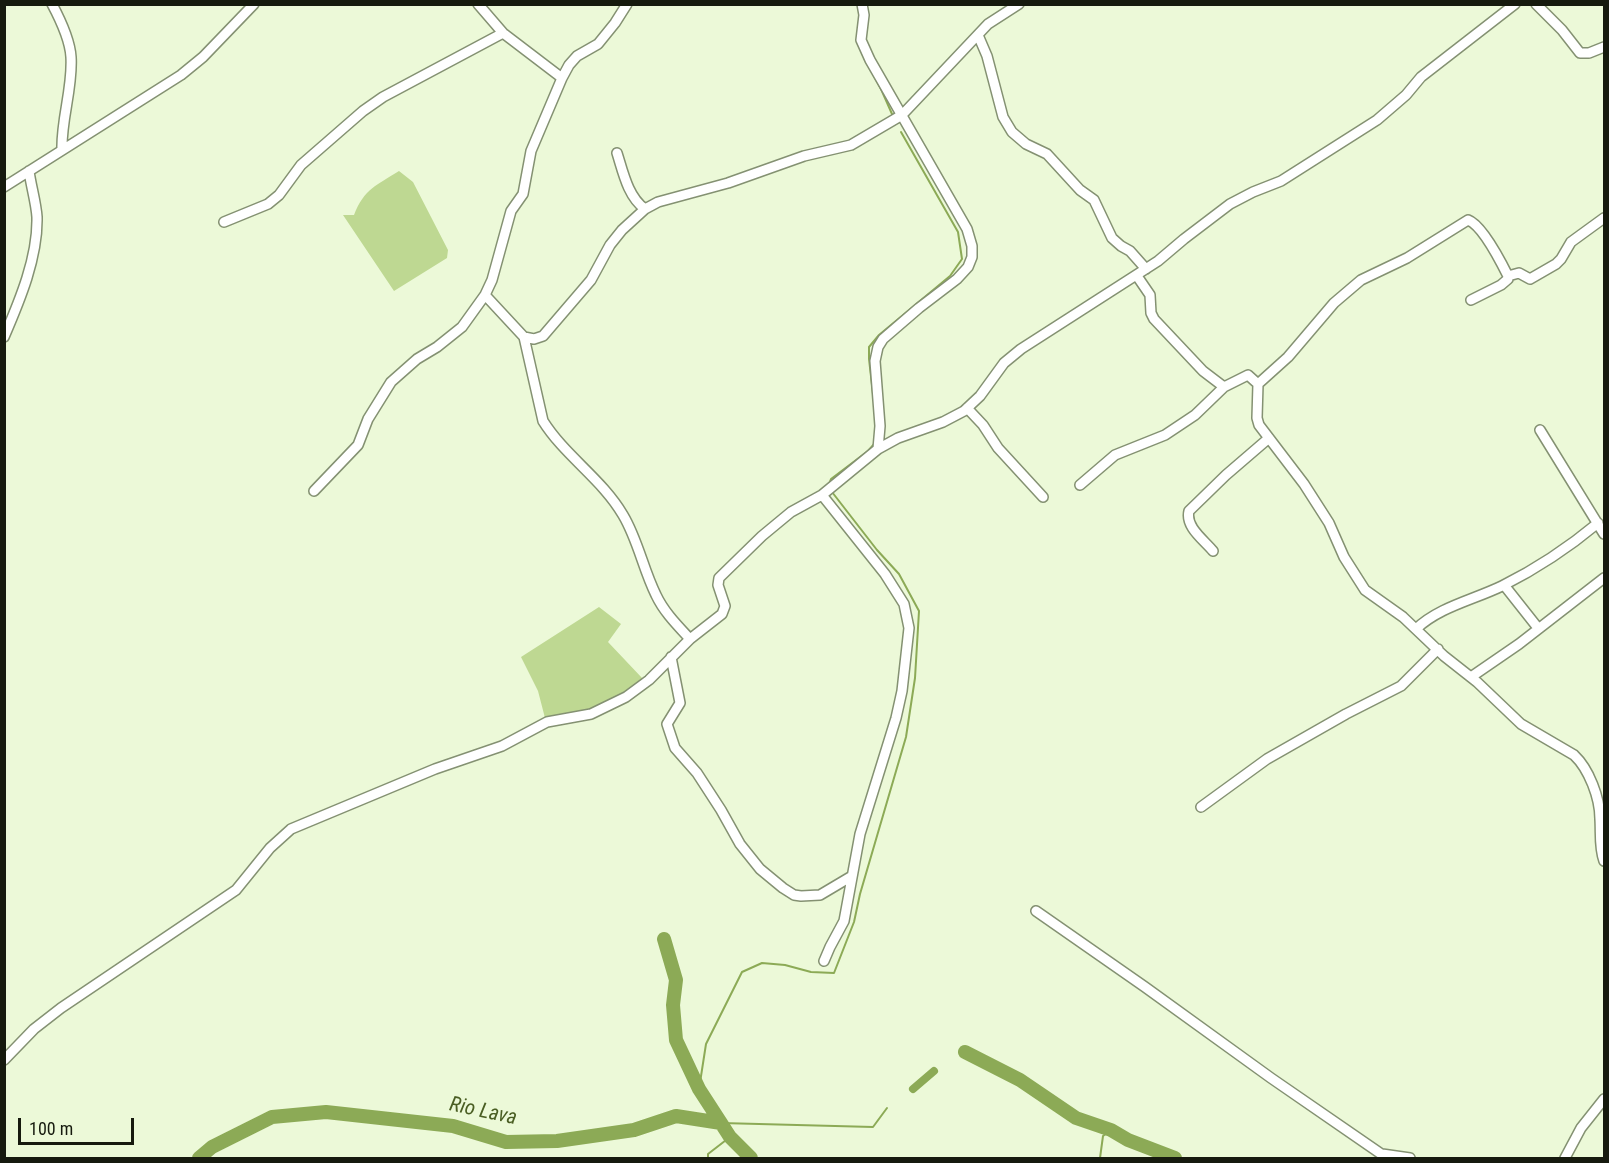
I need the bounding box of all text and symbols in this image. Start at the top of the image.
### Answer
water label: Rio Lava [447,1093,519,1131]
scale bar [21,1106,136,1144]
text: 100 m [29,1118,73,1139]

